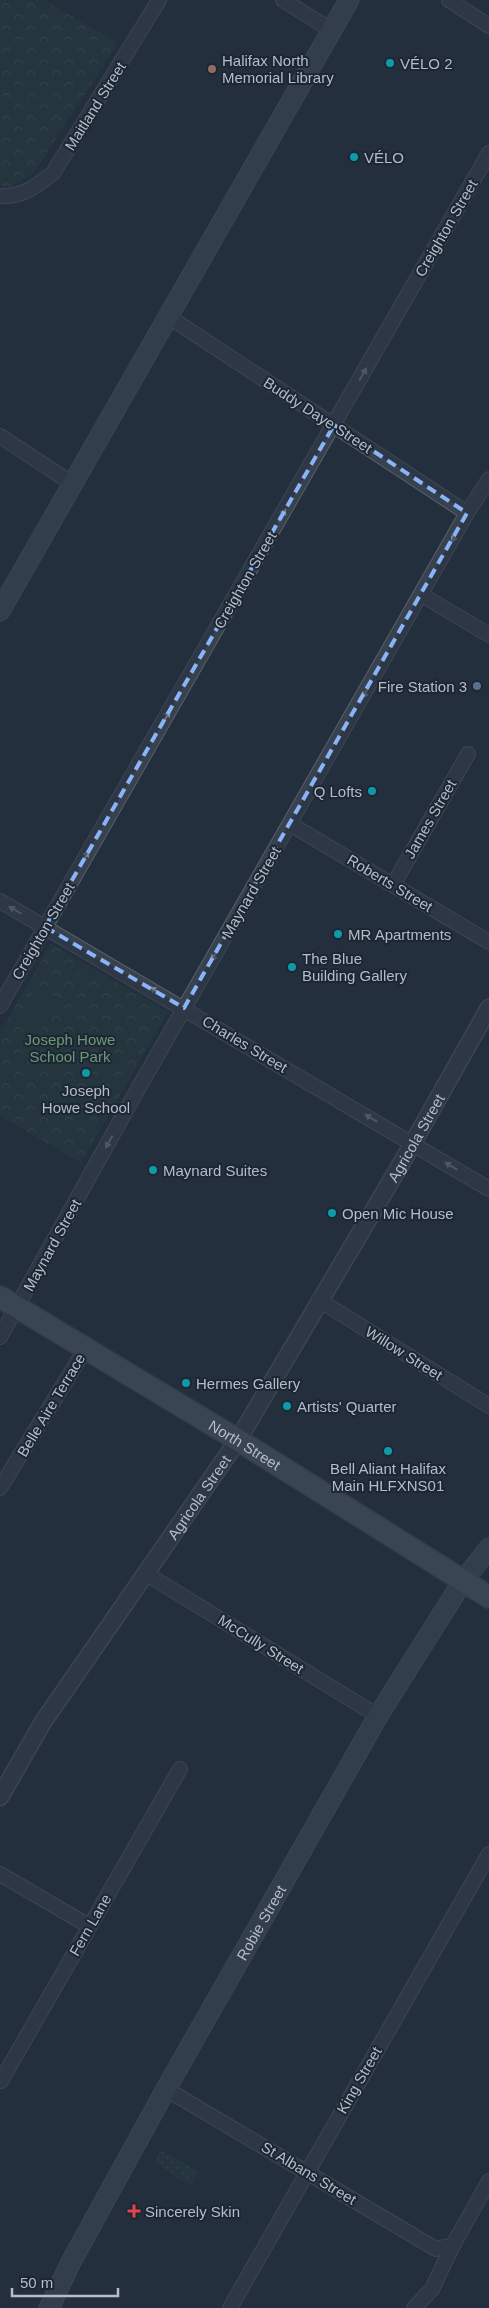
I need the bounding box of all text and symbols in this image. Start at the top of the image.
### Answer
place label: Halifax North Memorial Library [222,52,334,86]
place label: VÉLO 2 [400,55,453,72]
marker: VÉLO 2 [384,57,396,69]
street label: Maitland Street [61,58,129,153]
marker: Halifax North Memorial Library [206,63,218,75]
place label: VÉLO [364,149,404,166]
marker: VÉLO [348,151,360,163]
street label: Creighton Street [411,176,481,280]
one-way arrow [359,367,367,381]
street label: Buddy Daye Street [261,374,376,457]
one-way arrow [278,509,287,522]
street label: Creighton Street [210,528,280,632]
one-way arrow [450,529,459,542]
place label: Fire Station 3 [378,678,467,695]
marker: Fire Station 3 [471,680,483,692]
one-way arrow [361,686,370,699]
one-way arrow [162,710,171,723]
street label: James Street [401,776,460,862]
place label: Q Lofts [314,783,362,800]
marker: Q Lofts [366,785,378,797]
street label: Maynard Street [218,843,284,941]
one-way arrow [81,850,89,865]
street label: Roberts Street [344,851,437,916]
street label: Creighton Street [8,879,78,983]
one-way arrow [9,905,22,914]
place label: MR Apartments [348,926,451,943]
marker: MR Apartments [332,928,344,940]
one-way arrow [211,948,220,961]
place label: The Blue Building Gallery [302,950,408,984]
marker: The Blue Building Gallery [286,961,298,973]
one-way arrow [149,987,162,996]
street label: Charles Street [200,1012,291,1076]
park label: Joseph Howe School Park [25,1031,115,1065]
marker: Joseph Howe School [80,1067,92,1079]
place label: Joseph Howe School [42,1082,130,1116]
street label: Agricola Street [384,1090,448,1185]
one-way arrow [364,1114,377,1123]
one-way arrow [105,1134,113,1149]
place label: Maynard Suites [163,1162,267,1179]
one-way arrow [444,1162,457,1171]
marker: Maynard Suites [147,1164,159,1176]
street label: Maynard Street [20,1195,85,1294]
place label: Open Mic House [342,1205,454,1222]
marker: Open Mic House [326,1207,338,1219]
street label: Willow Street [362,1323,446,1384]
street label: Belle Aire Terrace [14,1350,88,1460]
place label: Hermes Gallery [196,1375,301,1392]
marker: Hermes Gallery [180,1377,192,1389]
place label: Artists' Quarter [297,1398,397,1415]
marker: Artists' Quarter [281,1400,293,1412]
street label: North Street [206,1416,285,1474]
marker: Bell Aliant Halifax Main HLFXNS01 [382,1445,394,1457]
street label: Agricola Street [164,1451,234,1542]
place label: Bell Aliant Halifax Main HLFXNS01 [330,1460,446,1494]
street label: McCully Street [215,1611,308,1677]
street label: Robie Street [233,1881,289,1963]
street label: Fern Lane [66,1891,114,1959]
street label: King Street [333,2043,385,2116]
street label: St Albans Street [259,2138,360,2208]
place label: Sincerely Skin [145,2203,240,2220]
marker: Sincerely Skin [127,2204,141,2218]
scale bar [12,2266,119,2298]
text: 50 m [20,2274,53,2291]

